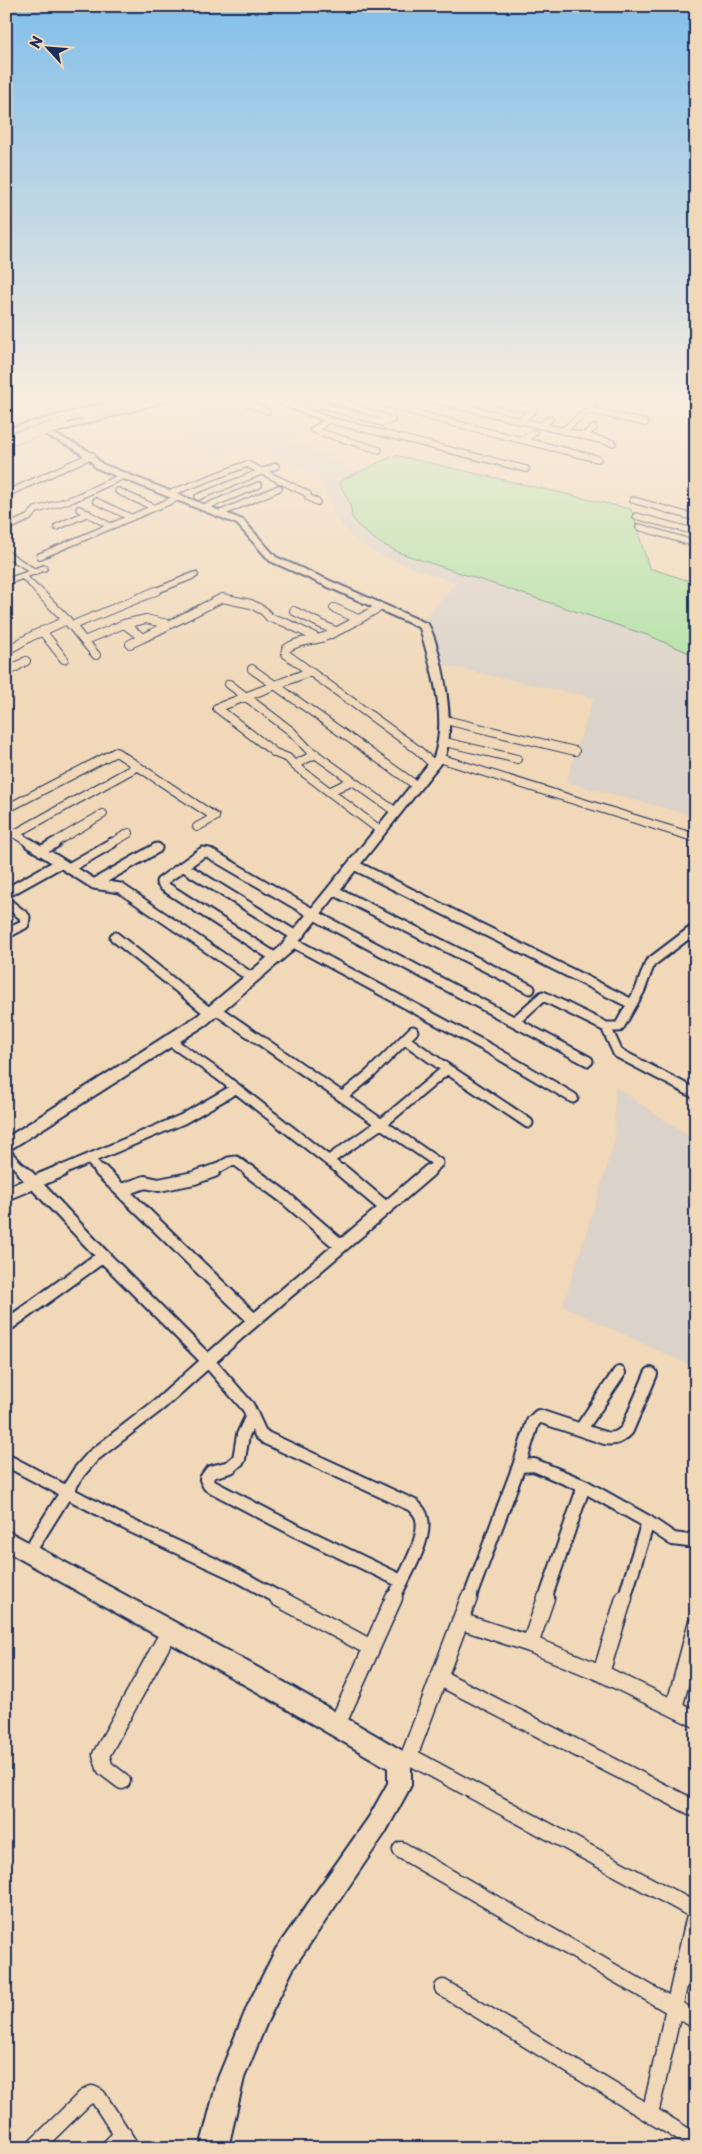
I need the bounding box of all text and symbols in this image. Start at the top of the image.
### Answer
north arrow [22,22,72,72]
text: N [24,32,48,52]

